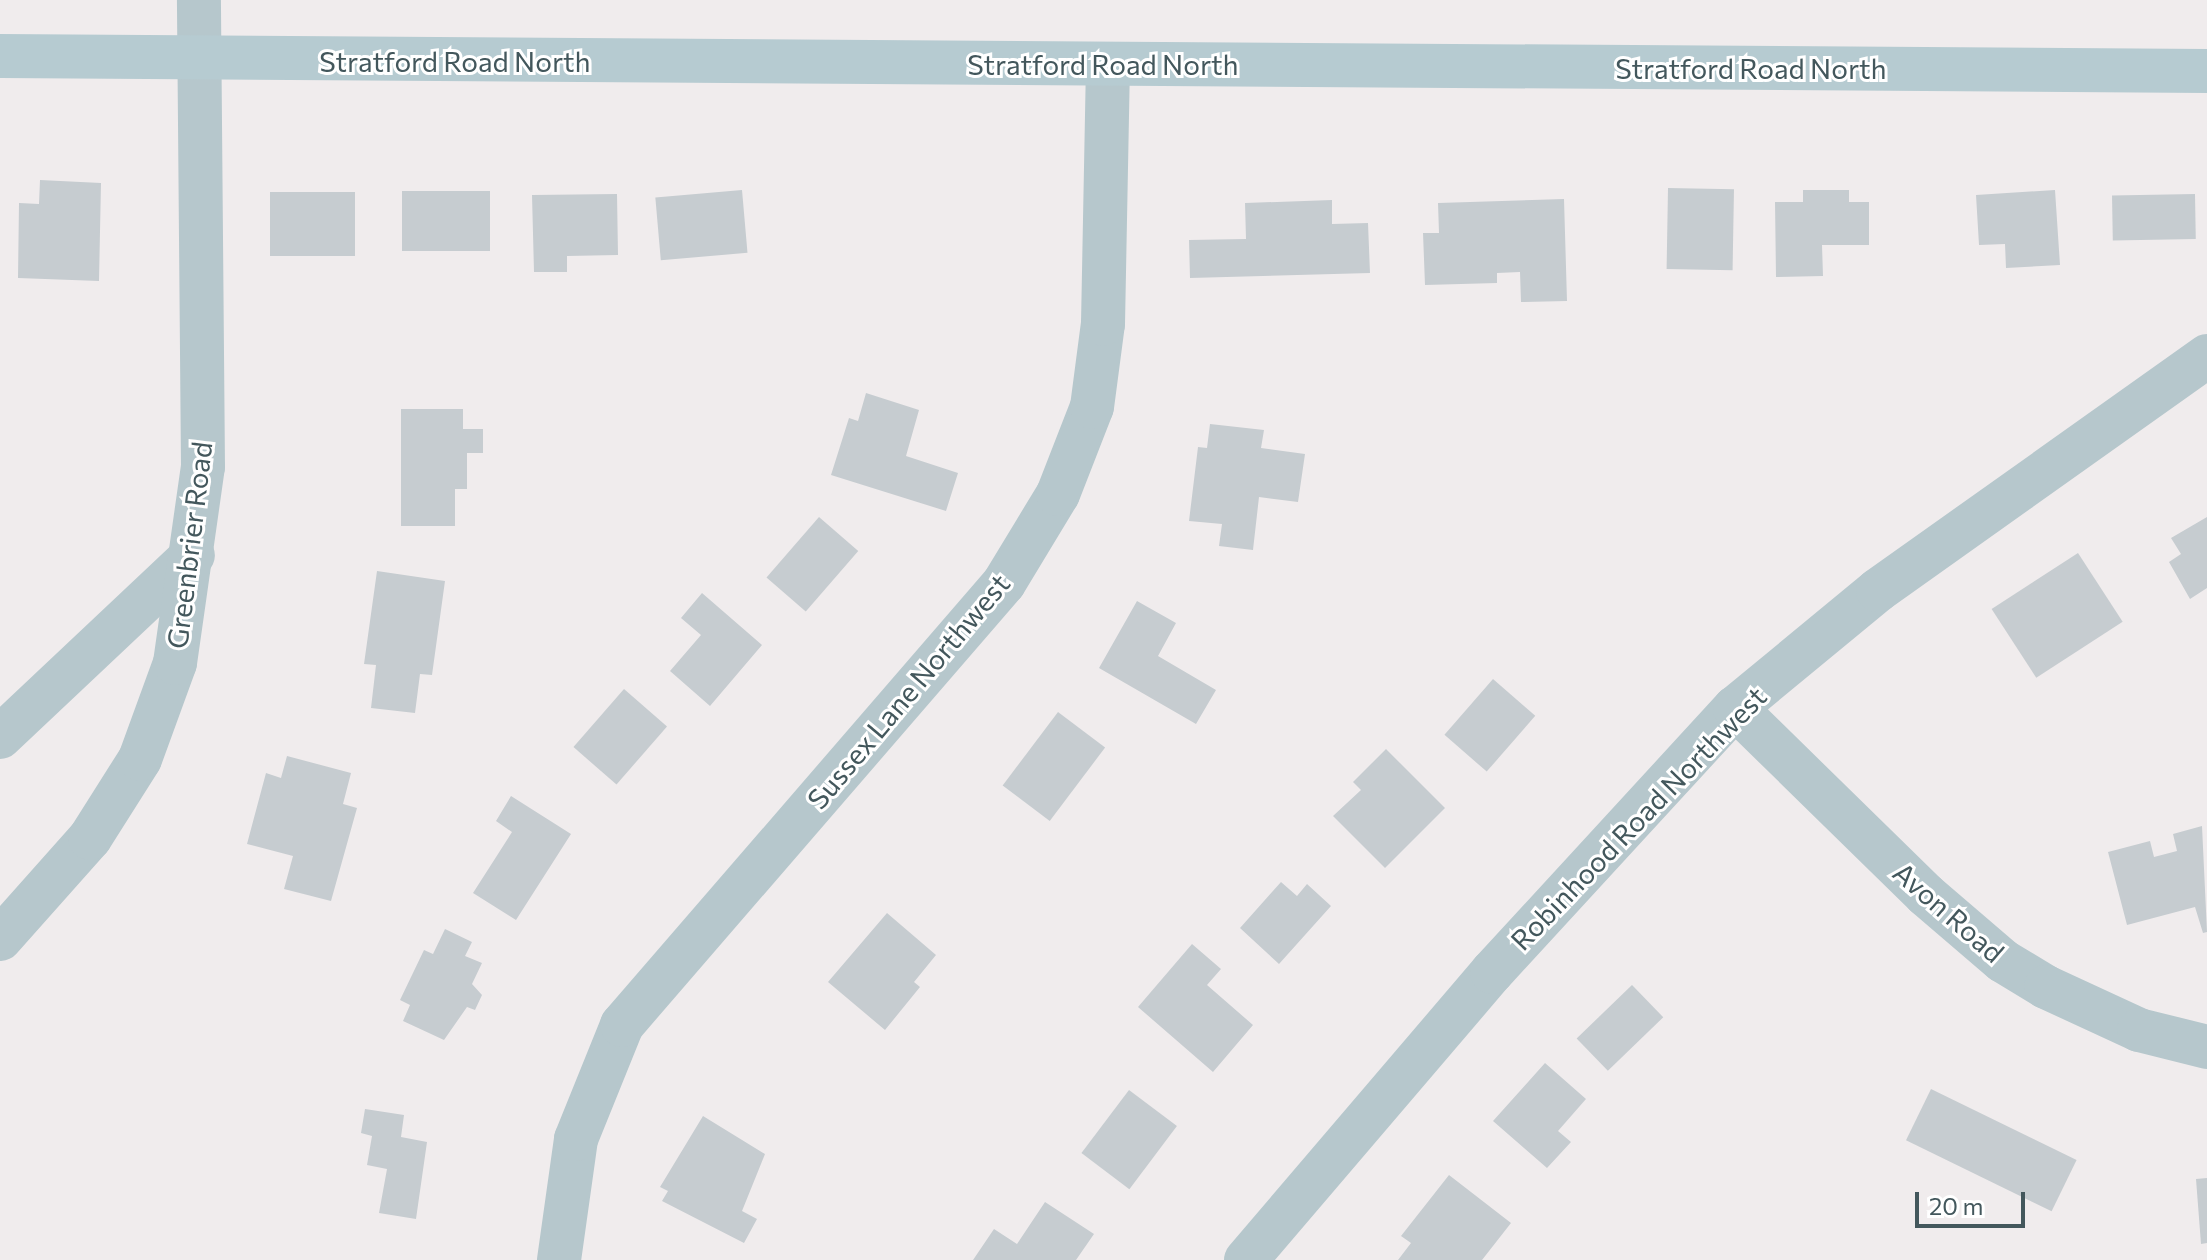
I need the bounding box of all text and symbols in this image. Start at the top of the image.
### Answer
street label: Stratford Road North [319,44,591,78]
street label: Stratford Road North [967,47,1239,81]
street label: Stratford Road North [1615,51,1887,85]
street label: Greenbrier Road [160,439,218,651]
street label: Sussex Lane Northwest [800,567,1016,815]
street label: Robinhood Road Northwest [1503,679,1773,957]
street label: Avon Road [1887,855,2011,969]
scale bar [1919,1176,2029,1226]
text: 20 m [1929,1191,1983,1220]

